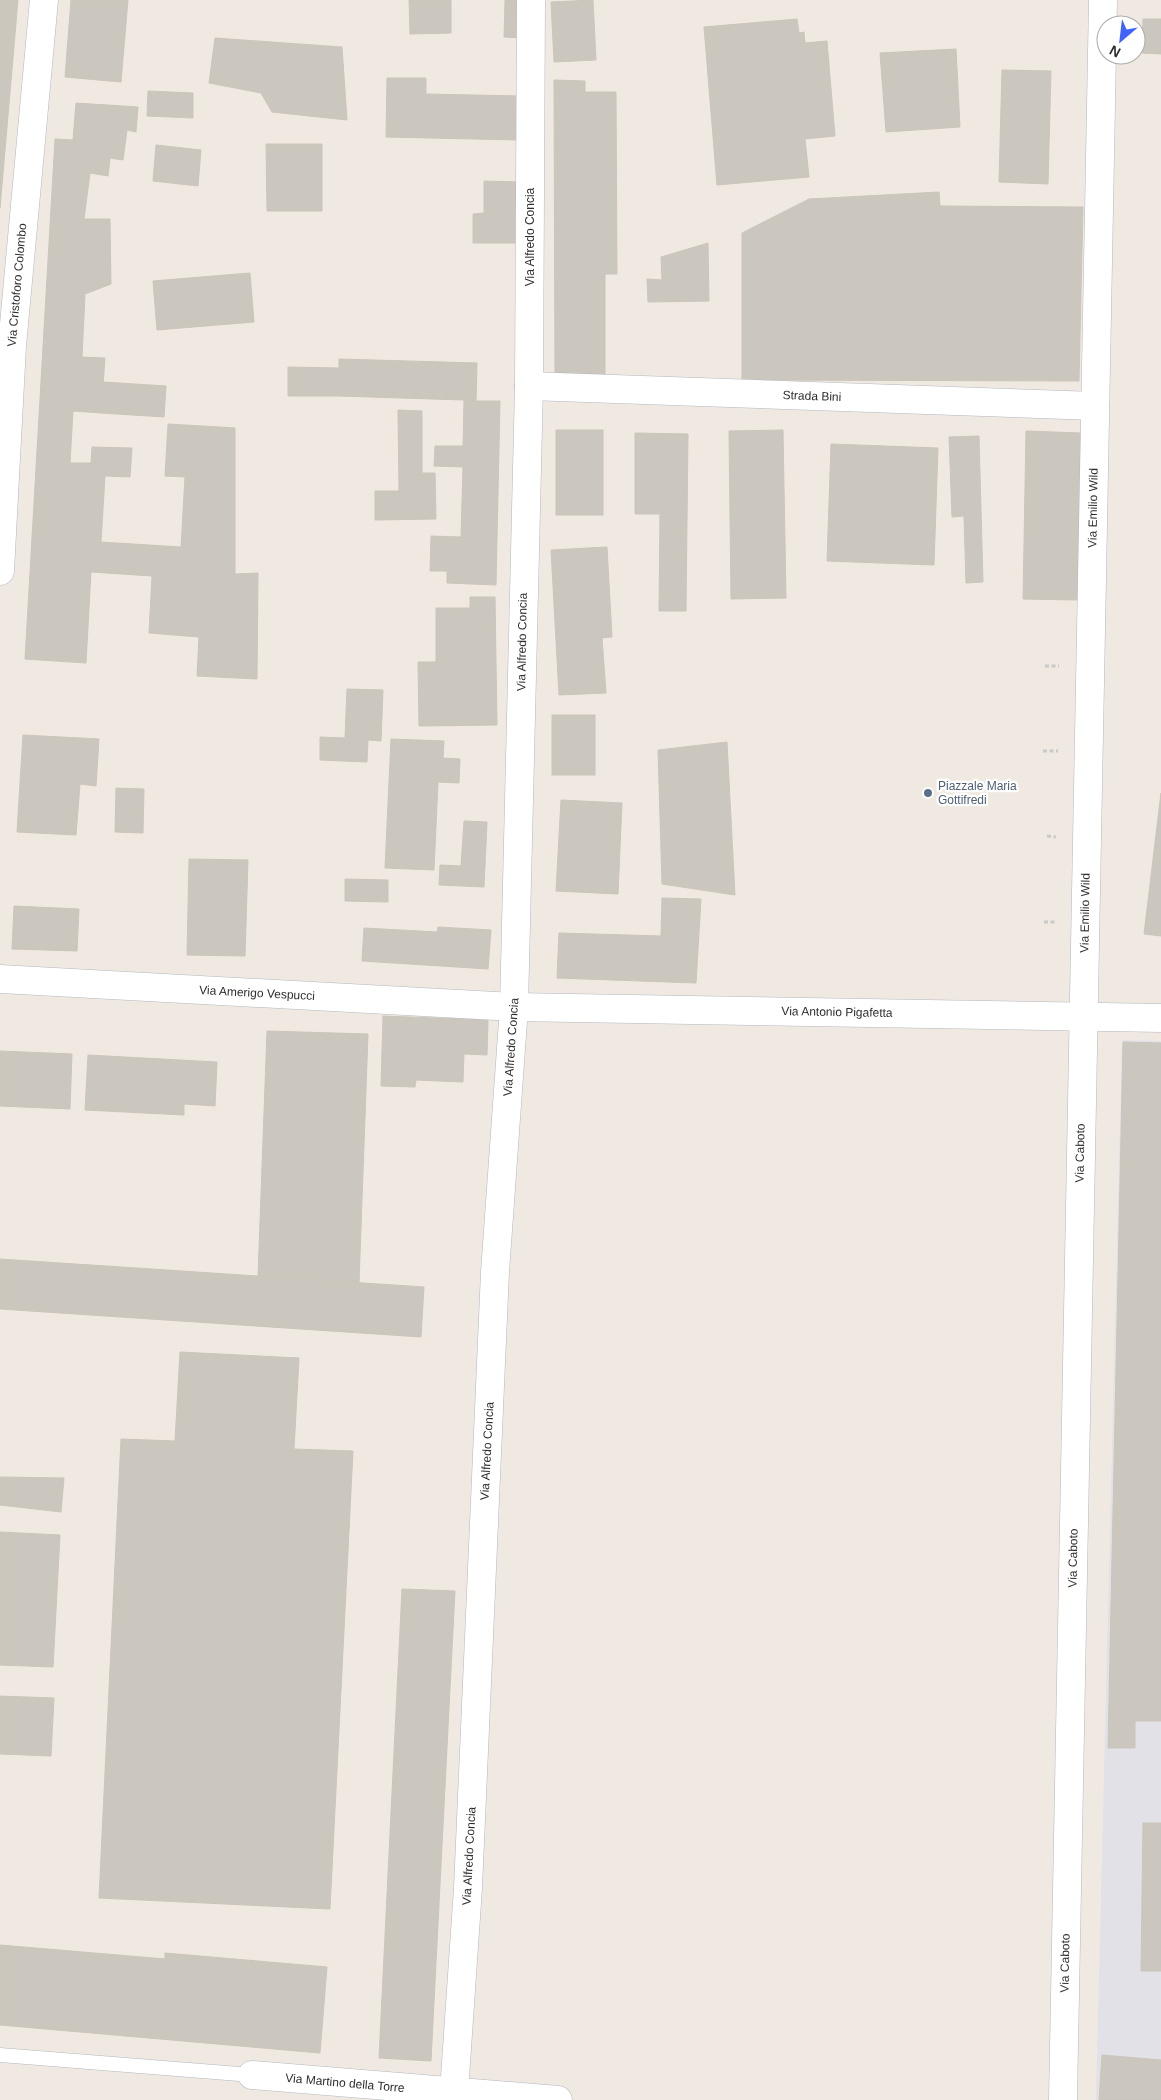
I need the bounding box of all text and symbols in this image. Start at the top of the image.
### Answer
north arrow [1096,15,1146,65]
text: N [1107,42,1123,61]
street label: Via Alfredo Concia [523,187,537,286]
street label: Via Cristoforo Colombo [5,222,29,347]
street label: Strada Bini [782,388,842,404]
street label: Via Emilio Wild [1085,468,1101,548]
street label: Via Alfredo Concia [514,592,530,691]
place label: Piazzale Maria Gottifredi [938,779,1017,807]
marker: Piazzale Maria Gottifredi [922,787,934,799]
street label: Via Emilio Wild [1077,873,1093,953]
street label: Via Amerigo Vespucci [199,983,315,1003]
street label: Via Alfredo Concia [501,997,521,1097]
street label: Via Antonio Pigafetta [781,1004,893,1020]
street label: Via Caboto [1072,1123,1088,1183]
street label: Via Alfredo Concia [477,1401,497,1501]
street label: Via Caboto [1065,1528,1081,1588]
street label: Via Alfredo Concia [459,1806,479,1906]
street label: Via Caboto [1057,1933,1073,1993]
street label: Via Martino della Torre [285,2071,406,2095]

